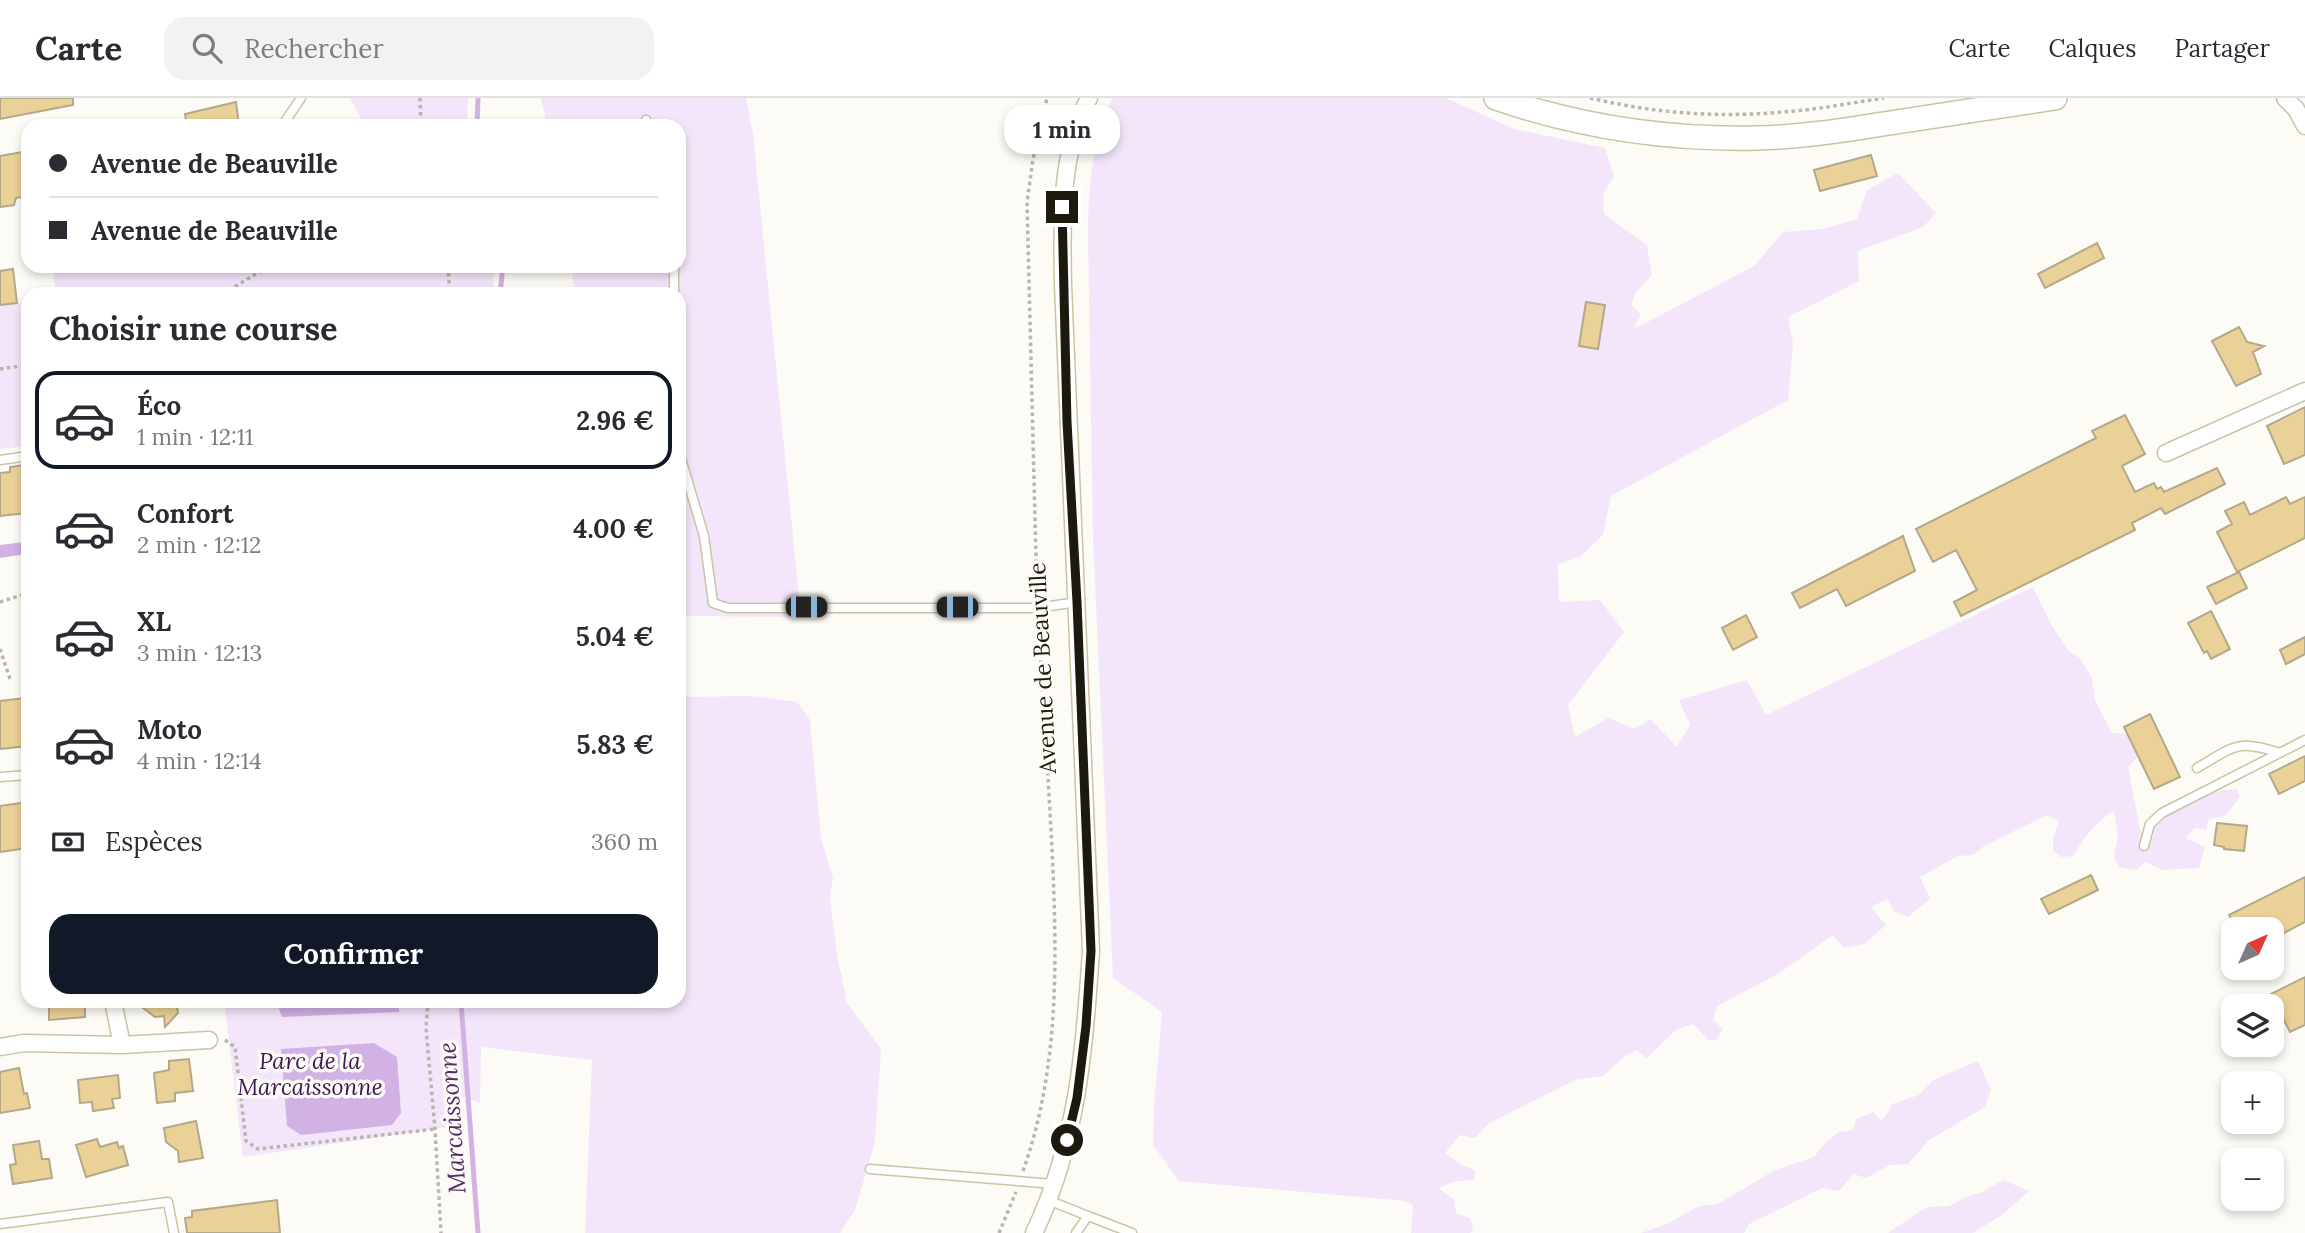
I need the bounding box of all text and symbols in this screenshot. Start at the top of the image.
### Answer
search box [164,17,654,80]
text: Carte [35,27,122,69]
icon: search [188,29,226,67]
text: Rechercher [244,32,384,65]
text: Carte [1948,33,2010,64]
text: Calques [2048,33,2136,64]
text: Partager [2174,33,2270,64]
callout: 1 min [1004,105,1120,154]
text: 1 min [1033,115,1091,144]
text: Avenue de Beauville [91,147,338,180]
route end [1046,191,1078,223]
text: Avenue de Beauville [91,214,338,247]
text: Choisir une course [49,308,337,349]
icon: car [53,389,116,452]
text: Éco [137,389,181,422]
text: 2.96 € [576,404,654,437]
text: 1 min · 12:11 [137,422,253,451]
icon: car [53,497,116,560]
text: Confort [137,497,234,530]
text: 4.00 € [573,512,654,545]
text: 2 min · 12:12 [137,530,261,559]
street label: Avenue de Beauville [1022,562,1062,775]
car [786,597,828,618]
car [937,597,979,618]
icon: car [53,605,116,668]
text: XL [137,605,171,638]
text: 5.04 € [576,620,654,653]
text: 3 min · 12:13 [137,638,262,667]
icon: car [53,713,116,776]
text: Moto [137,713,202,746]
text: 5.83 € [577,728,654,761]
text: 4 min · 12:14 [137,746,262,775]
icon: cash [49,823,87,861]
text: Espèces [105,825,203,858]
text: 360 m [591,827,658,856]
button: Confirmer [49,914,658,994]
north arrow [2221,917,2284,980]
map controls [2221,917,2284,1211]
button: layers [2221,994,2284,1057]
water label: Marcaissonne [431,1041,473,1195]
park label: Parc de la Marcaissonne [237,1046,383,1101]
button: + [2221,1071,2284,1134]
route start [1051,1124,1083,1156]
button: − [2221,1148,2284,1211]

